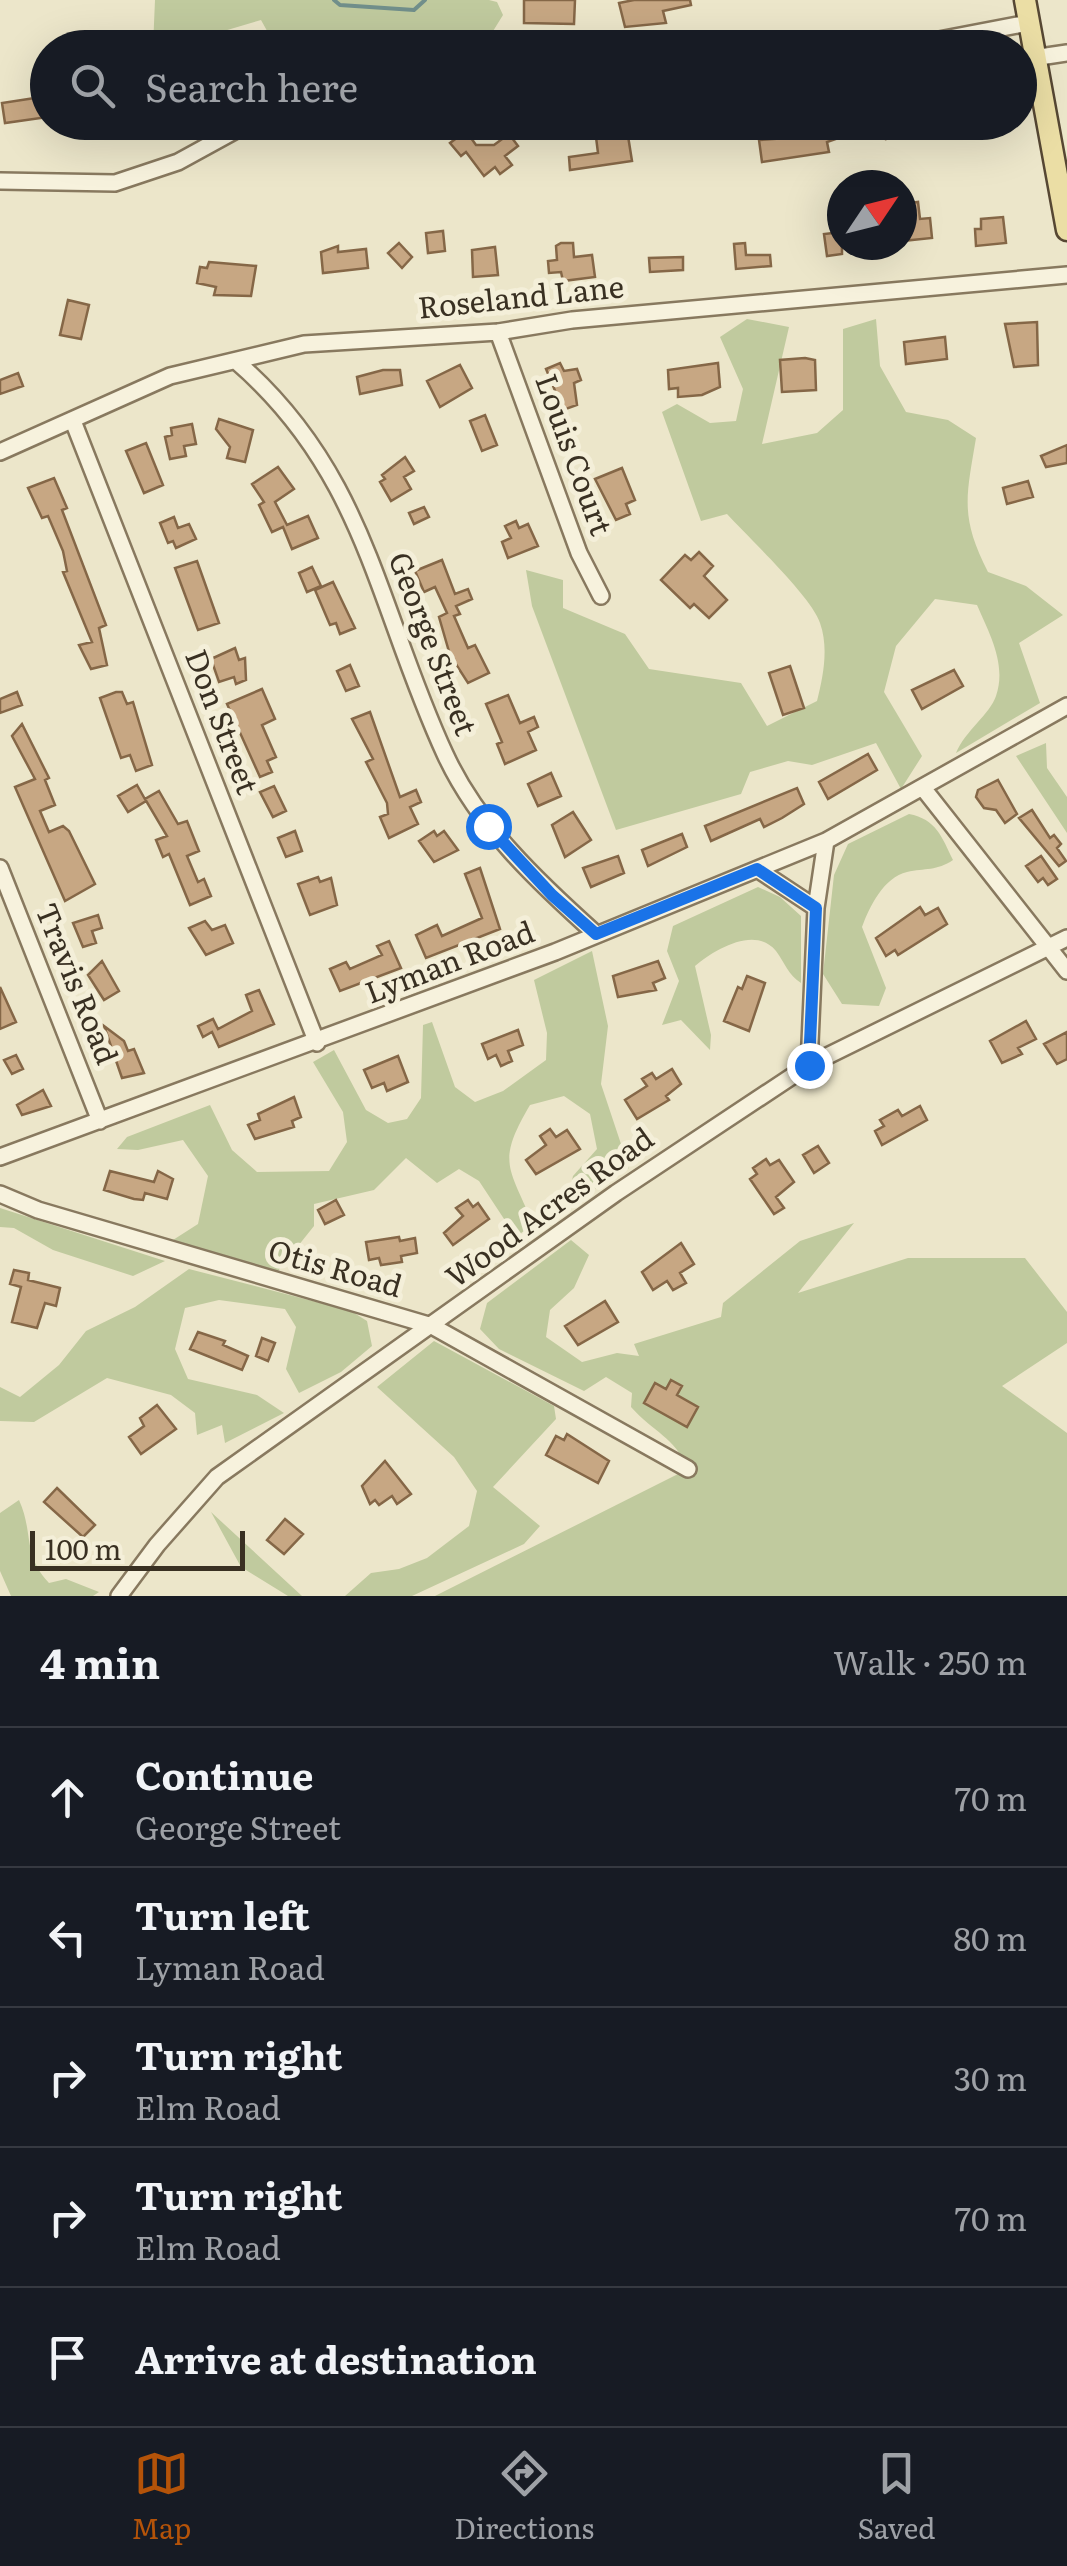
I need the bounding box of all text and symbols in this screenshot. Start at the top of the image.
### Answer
search box [30,30,1037,140]
text: Search here [145,57,358,114]
icon: search [65,58,120,113]
north arrow [827,170,917,260]
street label: Roseland Lane [416,262,626,328]
street label: Louis Court [526,367,625,541]
street label: George Street [380,545,490,741]
street label: Don Street [176,642,272,800]
route start [466,804,512,850]
street label: Travis Road [26,896,131,1070]
street label: Lyman Road [358,908,540,1013]
route end [787,1043,833,1089]
street label: Wood Acres Road [435,1115,661,1296]
street label: Otis Road [264,1226,408,1306]
scale bar [30,1526,245,1571]
text: 100 m [45,1527,122,1569]
text: 4 min [40,1630,160,1692]
text: Walk · 250 m [833,1637,1027,1685]
text: Continue [135,1745,313,1802]
icon: ahead [40,1770,95,1825]
text: 70 m [955,1773,1027,1821]
text: George Street [135,1802,341,1850]
text: Turn left [135,1885,310,1942]
icon: left [40,1910,95,1965]
text: 80 m [953,1913,1027,1961]
text: Lyman Road [135,1942,325,1990]
text: Turn right [135,2025,342,2082]
icon: right [40,2050,95,2105]
text: 30 m [954,2053,1027,2101]
text: Elm Road [135,2082,281,2130]
text: Turn right [135,2165,342,2222]
icon: right [40,2190,95,2245]
text: 70 m [955,2193,1027,2241]
text: Elm Road [135,2222,281,2270]
text: Arrive at destination [135,2329,537,2386]
icon: arrive [40,2330,95,2385]
tab: Map [132,2446,191,2548]
tab: Directions [454,2446,594,2548]
tab: Saved [857,2446,935,2548]

